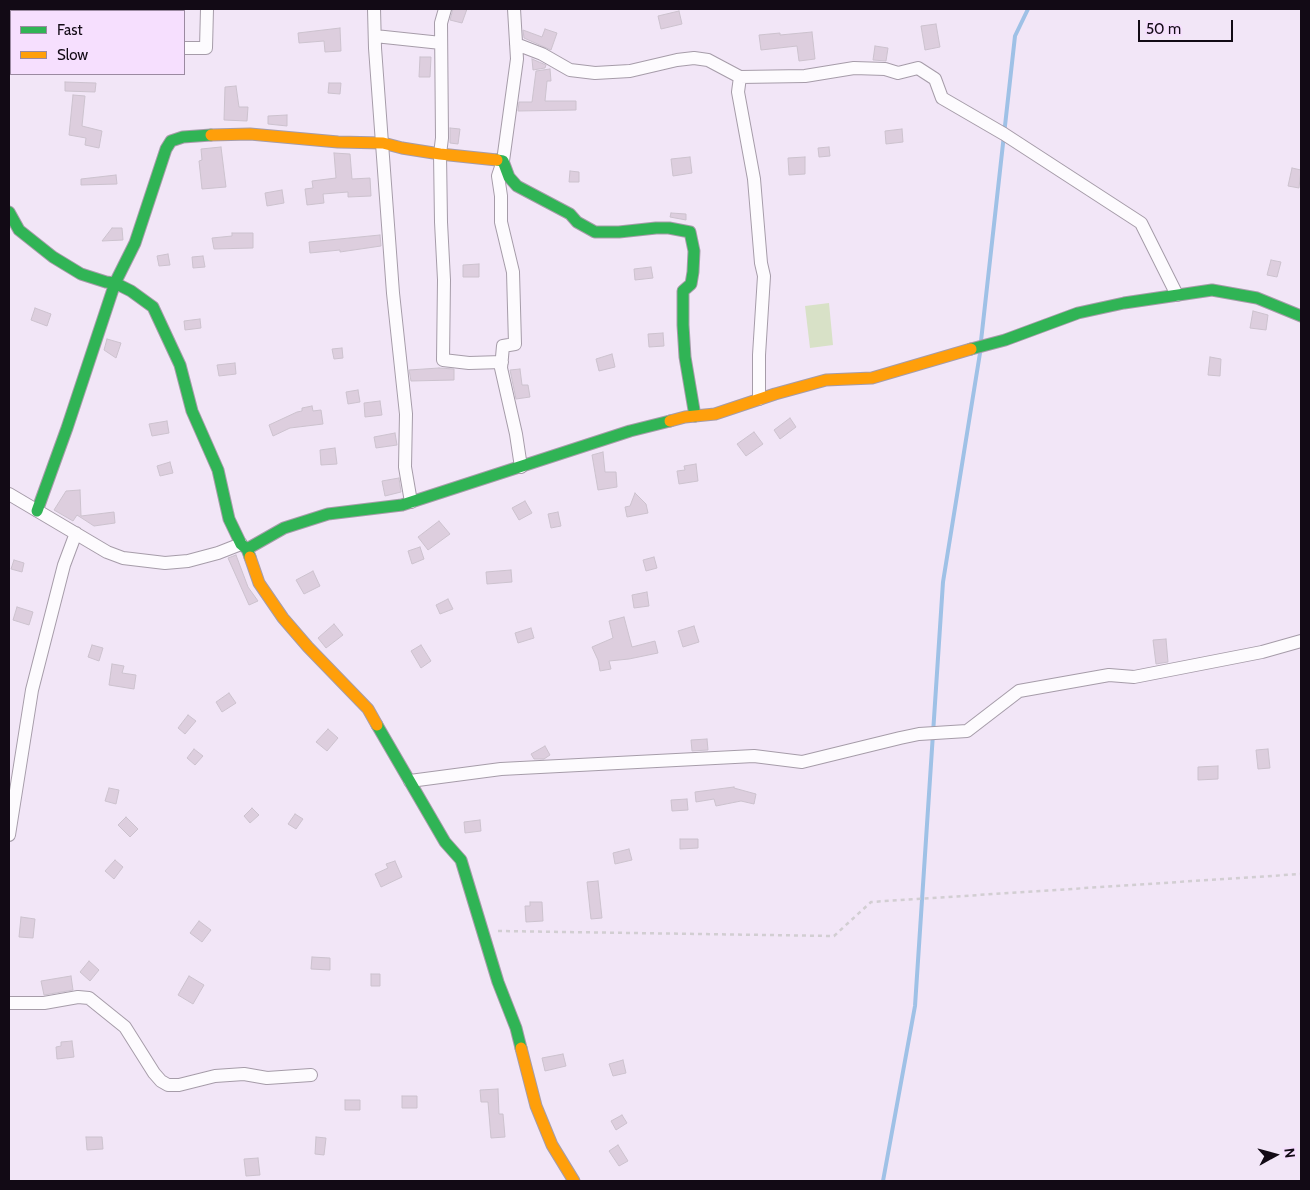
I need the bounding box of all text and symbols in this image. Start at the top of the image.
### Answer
legend [10,10,185,75]
scale bar [1140,10,1235,42]
text: 50 m [1146,20,1181,38]
text: Fast [57,21,82,39]
text: Slow [57,46,88,64]
north arrow [1250,1130,1300,1180]
text: N [1280,1147,1299,1159]

